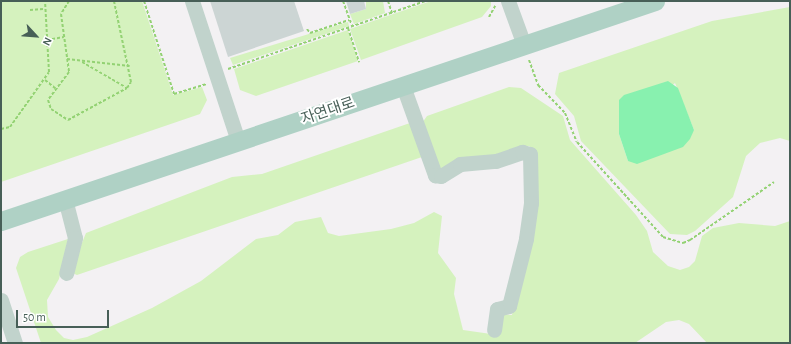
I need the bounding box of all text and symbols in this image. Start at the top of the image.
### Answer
north arrow [16,16,56,56]
text: N [41,36,54,47]
street label: 자연대로 [299,94,357,128]
scale bar [18,302,111,328]
text: 50 m [23,311,46,323]

